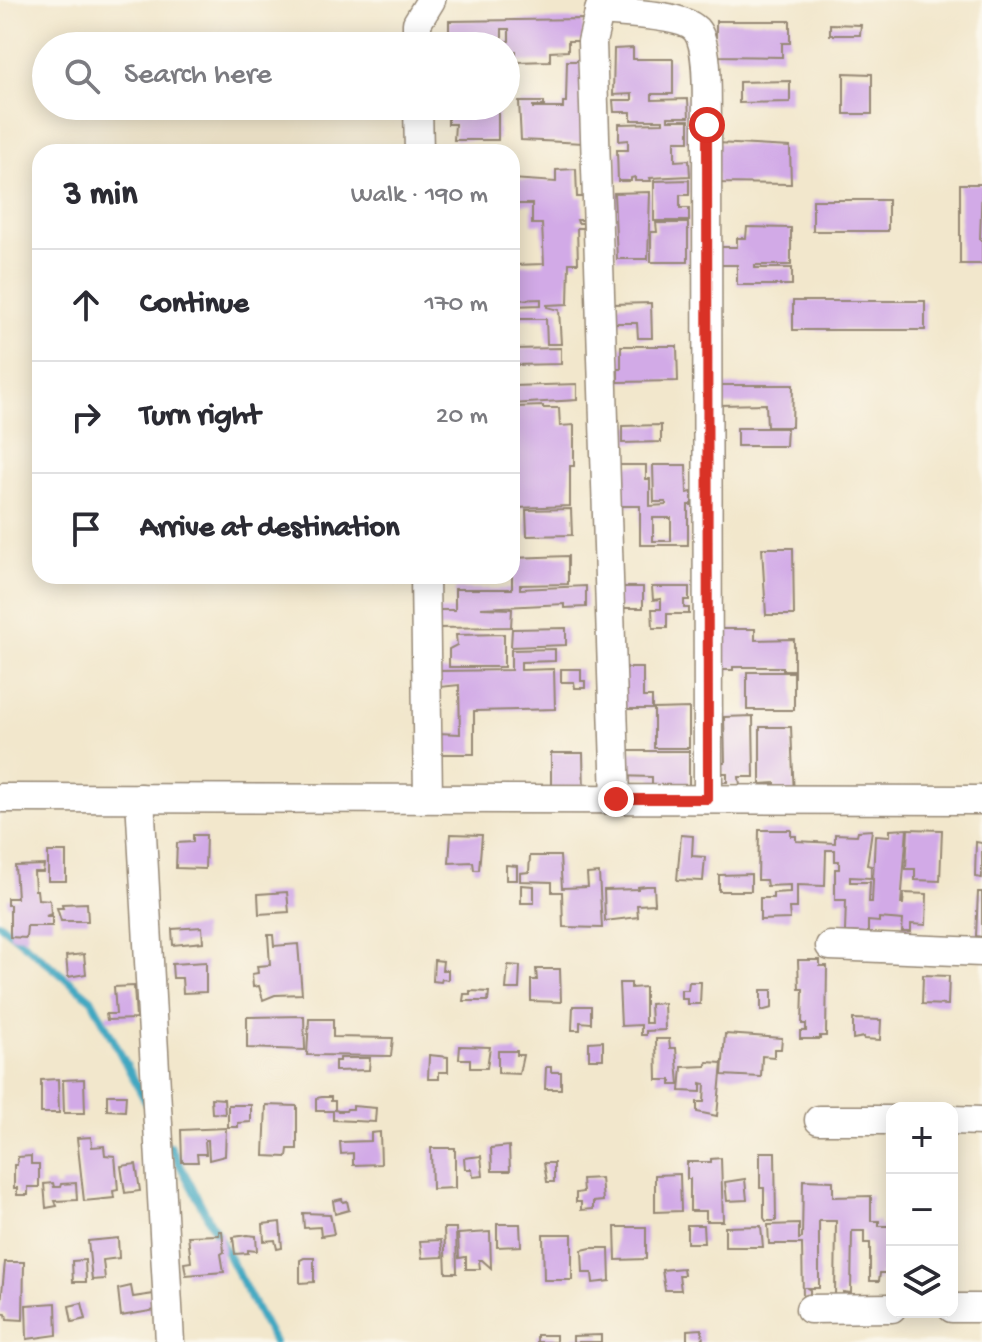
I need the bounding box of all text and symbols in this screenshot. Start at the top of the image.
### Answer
search box [32,32,520,120]
icon: search [60,54,104,98]
text: Search here [124,59,272,94]
route start [689,107,725,143]
text: 3 min [64,176,137,216]
text: Walk · 190 m [351,181,488,212]
icon: ahead [64,283,108,327]
text: Continue [140,288,249,323]
text: 170 m [425,290,488,321]
icon: right [64,395,108,439]
text: Turn right [140,400,260,435]
text: 20 m [436,402,488,433]
icon: arrive [64,507,108,551]
text: Arrive at destination [140,512,400,547]
route end [598,781,634,817]
map controls [886,1102,958,1318]
button: + [886,1102,958,1174]
button: − [886,1174,958,1246]
button: layers [886,1246,958,1318]

